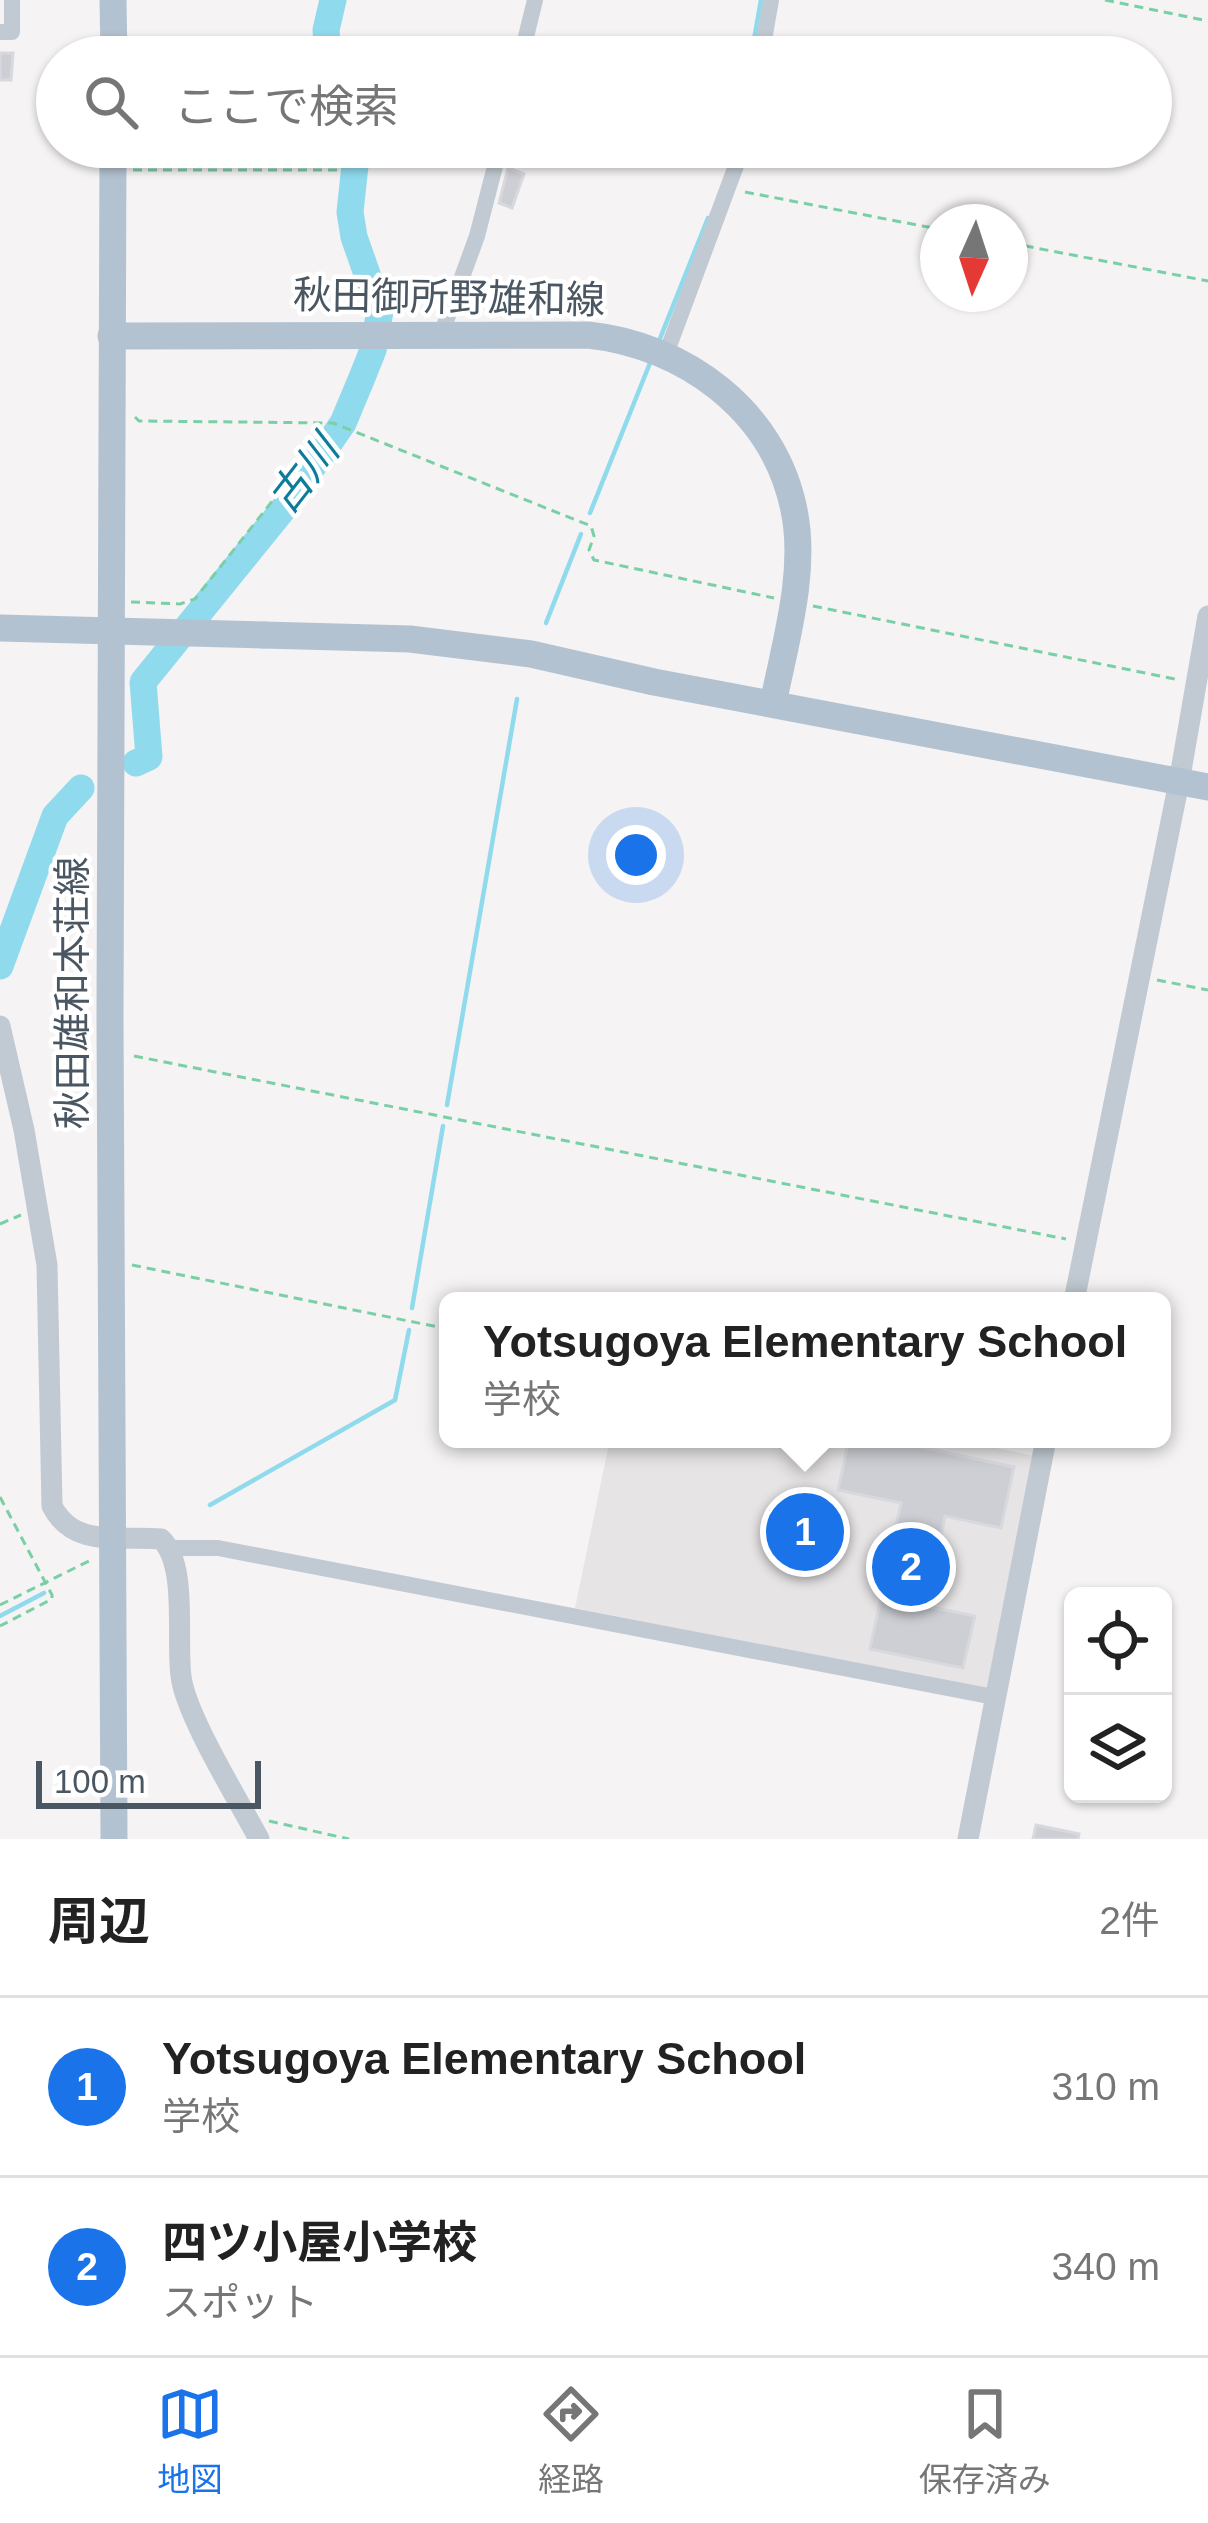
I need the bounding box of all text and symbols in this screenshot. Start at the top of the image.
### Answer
search box [36,36,1172,168]
icon: search [78,69,144,135]
text: ここで検索 [174,81,399,132]
north arrow [920,204,1028,312]
street label: 秋田御所野雄和線 [293,273,605,322]
water label: 古川 [259,424,350,522]
your location [606,825,666,885]
street label: 秋田雄和本荘線 [51,856,94,1130]
popup [439,1292,1171,1448]
text: Yotsugoya Elementary School [483,1316,1127,1367]
text: 学校 [483,1378,561,1421]
pin: 1 [766,1487,844,1577]
pin: 2 [872,1522,950,1612]
map controls [1064,1587,1172,1803]
button: locate [1064,1587,1172,1695]
button: layers [1064,1695,1172,1803]
scale bar [36,1755,261,1808]
text: 100 m [54,1763,146,1800]
text: 周辺 [48,1893,150,1950]
text: 2件 [1099,1899,1160,1942]
text: Yotsugoya Elementary School [162,2033,806,2084]
text: 1 [76,2065,98,2108]
text: 310 m [1052,2065,1160,2108]
text: 学校 [162,2095,240,2138]
text: 四ツ小屋小学校 [162,2217,477,2268]
text: 2 [76,2245,98,2288]
text: 340 m [1052,2245,1160,2288]
text: スポット [162,2281,318,2324]
tab: 地図 [157,2381,223,2501]
tab: 経路 [538,2381,604,2501]
tab: 保存済み [919,2381,1051,2501]

